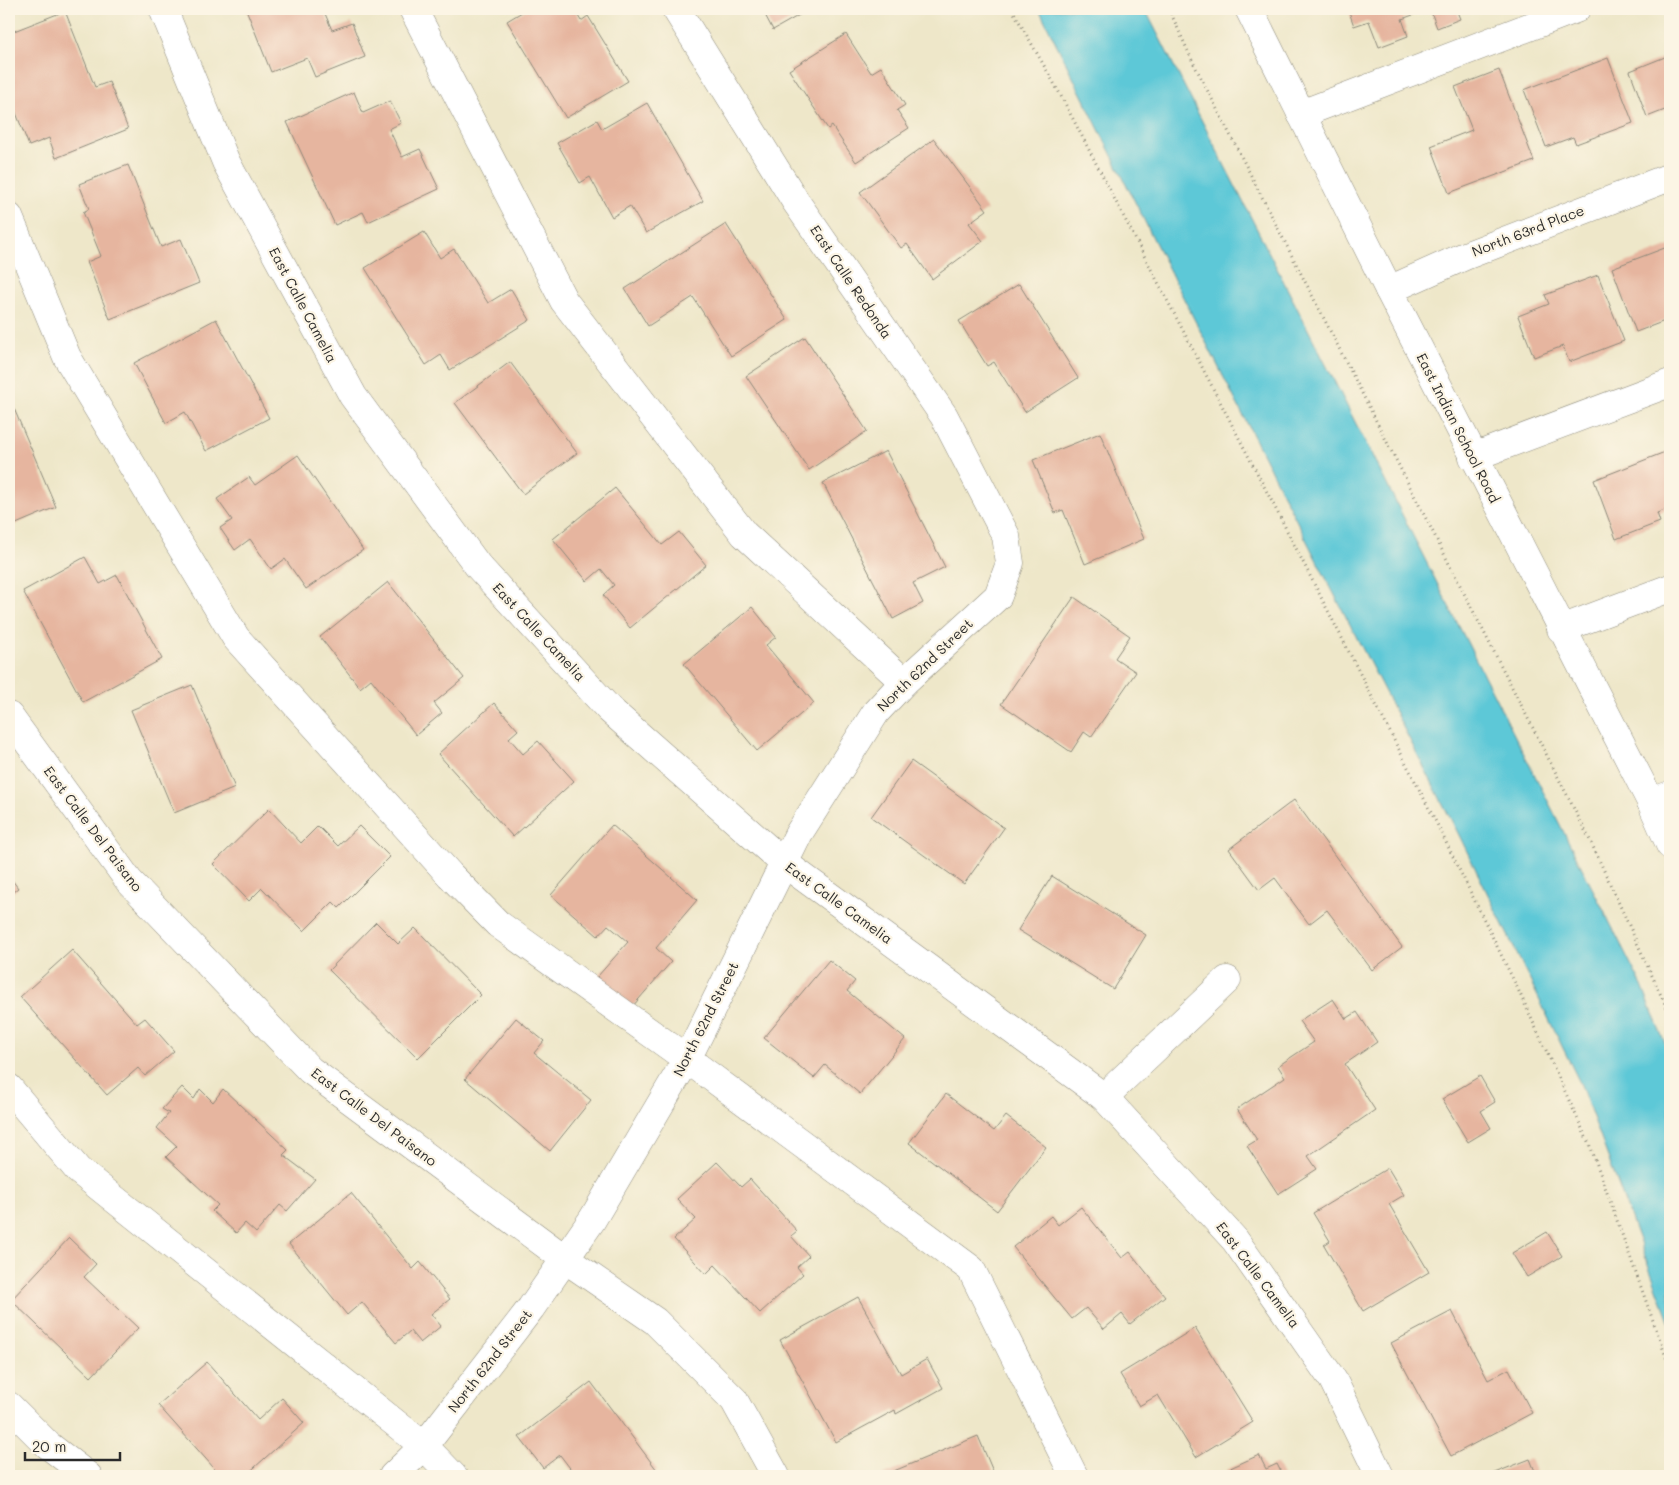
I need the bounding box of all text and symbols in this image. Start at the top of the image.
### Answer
street label: North 63rd Place [1469,200,1587,261]
street label: East Calle Redonda [806,221,897,342]
street label: East Calle Camelia [265,244,342,366]
street label: East Indian School Road [1412,350,1505,506]
street label: East Calle Camelia [489,578,590,685]
street label: North 62nd Street [873,614,977,715]
street label: East Calle Del Paisano [40,762,147,895]
street label: East Calle Camelia [782,857,897,948]
street label: North 62nd Street [668,958,743,1079]
street label: East Calle Del Paisano [308,1063,441,1170]
street label: East Calle Camelia [1212,1218,1305,1332]
street label: North 62nd Street [443,1305,536,1416]
scale bar [25,1430,120,1462]
text: 20 m [32,1436,66,1456]

